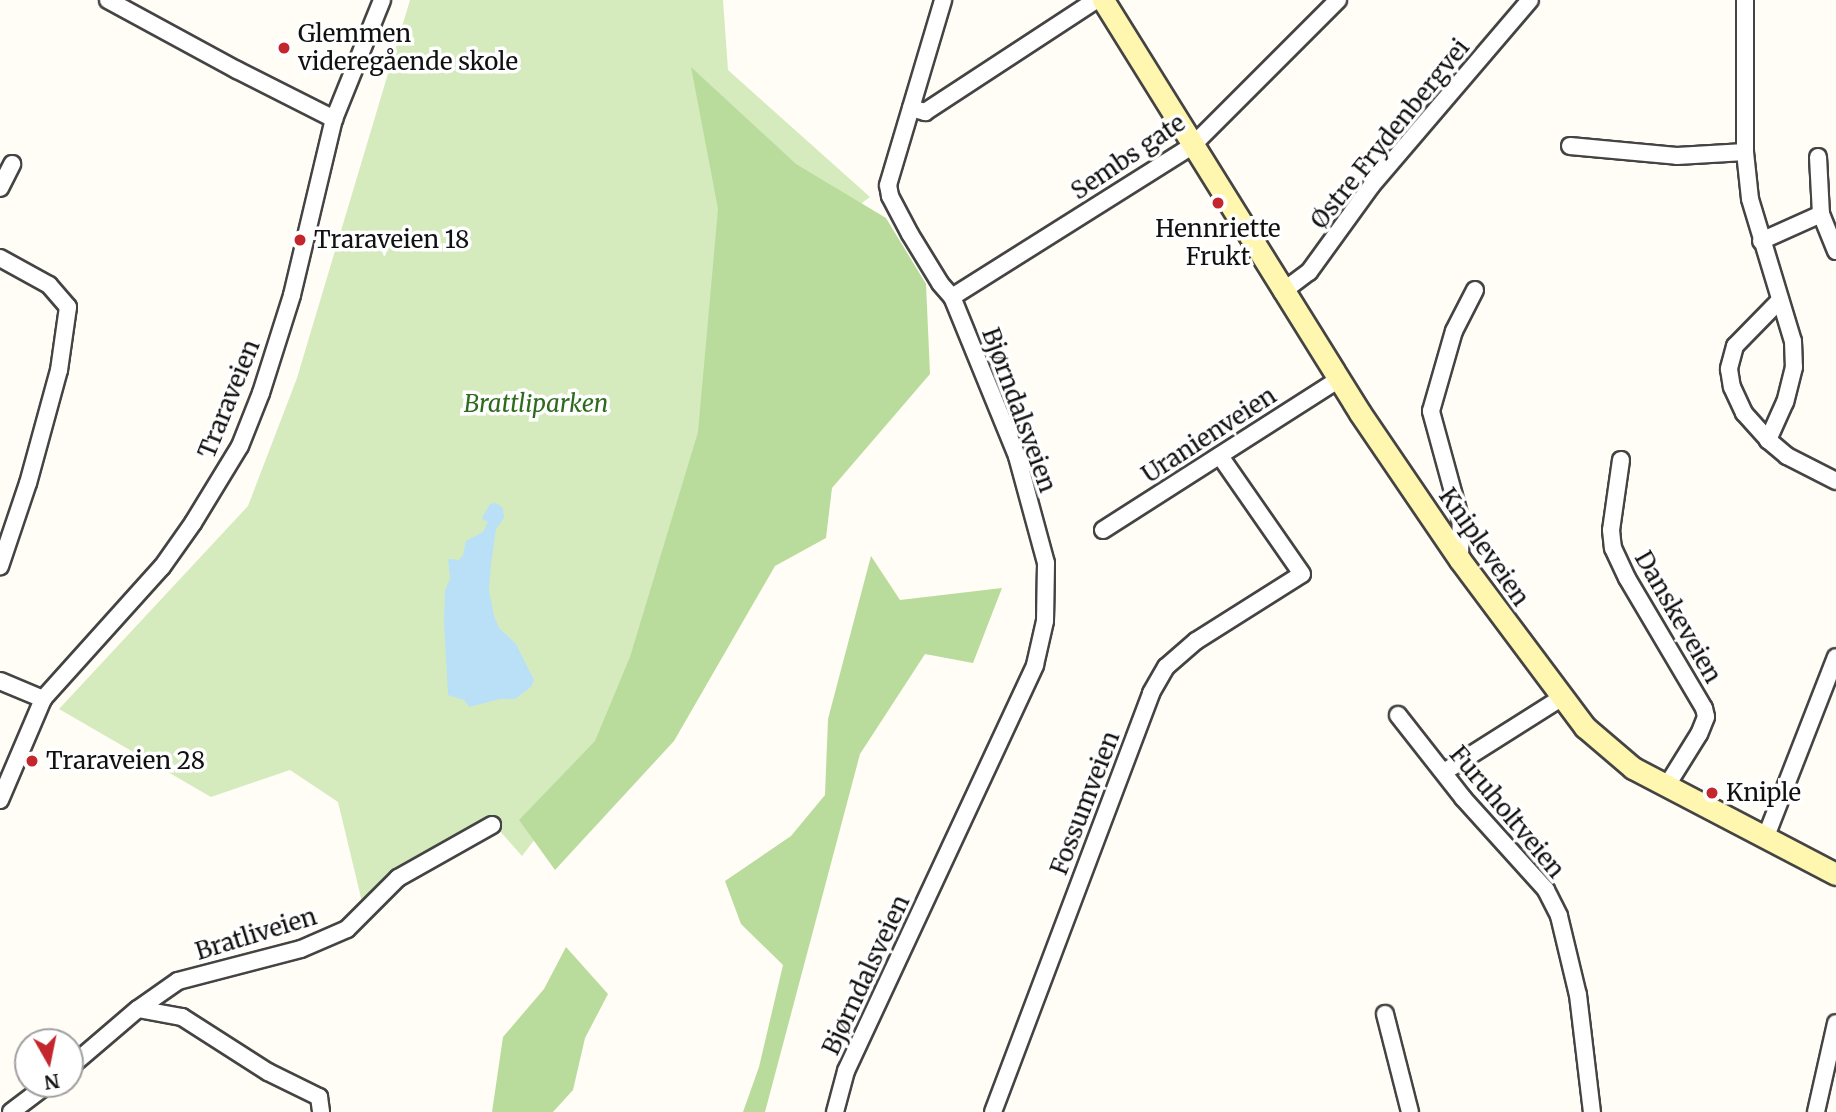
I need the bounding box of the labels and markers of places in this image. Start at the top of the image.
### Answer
place label: Glemmen videregående skole [298,20,518,76]
marker: Glemmen videregående skole [276,40,292,56]
marker: Hennriette Frukt [1210,195,1226,211]
place label: Hennriette Frukt [1155,215,1281,271]
place label: Traraveien 18 [314,226,469,254]
marker: Traraveien 18 [292,232,308,248]
place label: Traraveien 28 [46,747,205,775]
marker: Traraveien 28 [24,753,40,769]
place label: Kniple [1726,779,1801,807]
marker: Kniple [1704,785,1720,801]

